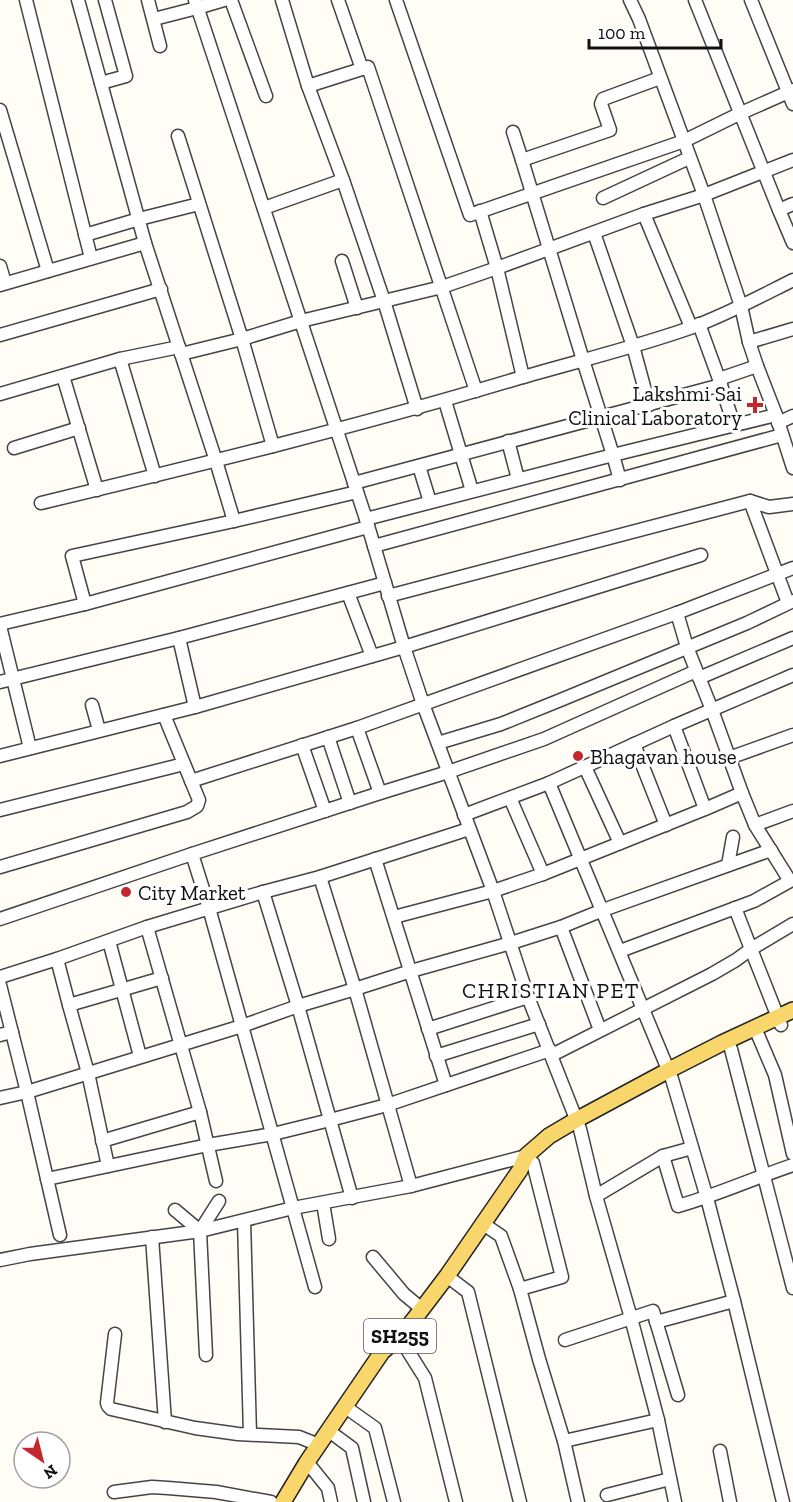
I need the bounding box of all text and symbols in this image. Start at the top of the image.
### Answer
scale bar [589,12,721,50]
text: 100 m [598,22,646,44]
place label: Lakshmi Sai Clinical Laboratory [568,381,742,430]
marker: Lakshmi Sai Clinical Laboratory [746,396,764,414]
place label: Bhagavan house [590,744,737,769]
marker: Bhagavan house [571,749,585,763]
place label: City Market [138,880,246,905]
marker: City Market [119,885,133,899]
district label: CHRISTIAN PET [462,977,640,1004]
road number: SH255 [364,1319,436,1353]
north arrow [12,1430,72,1490]
text: N [40,1461,61,1483]

